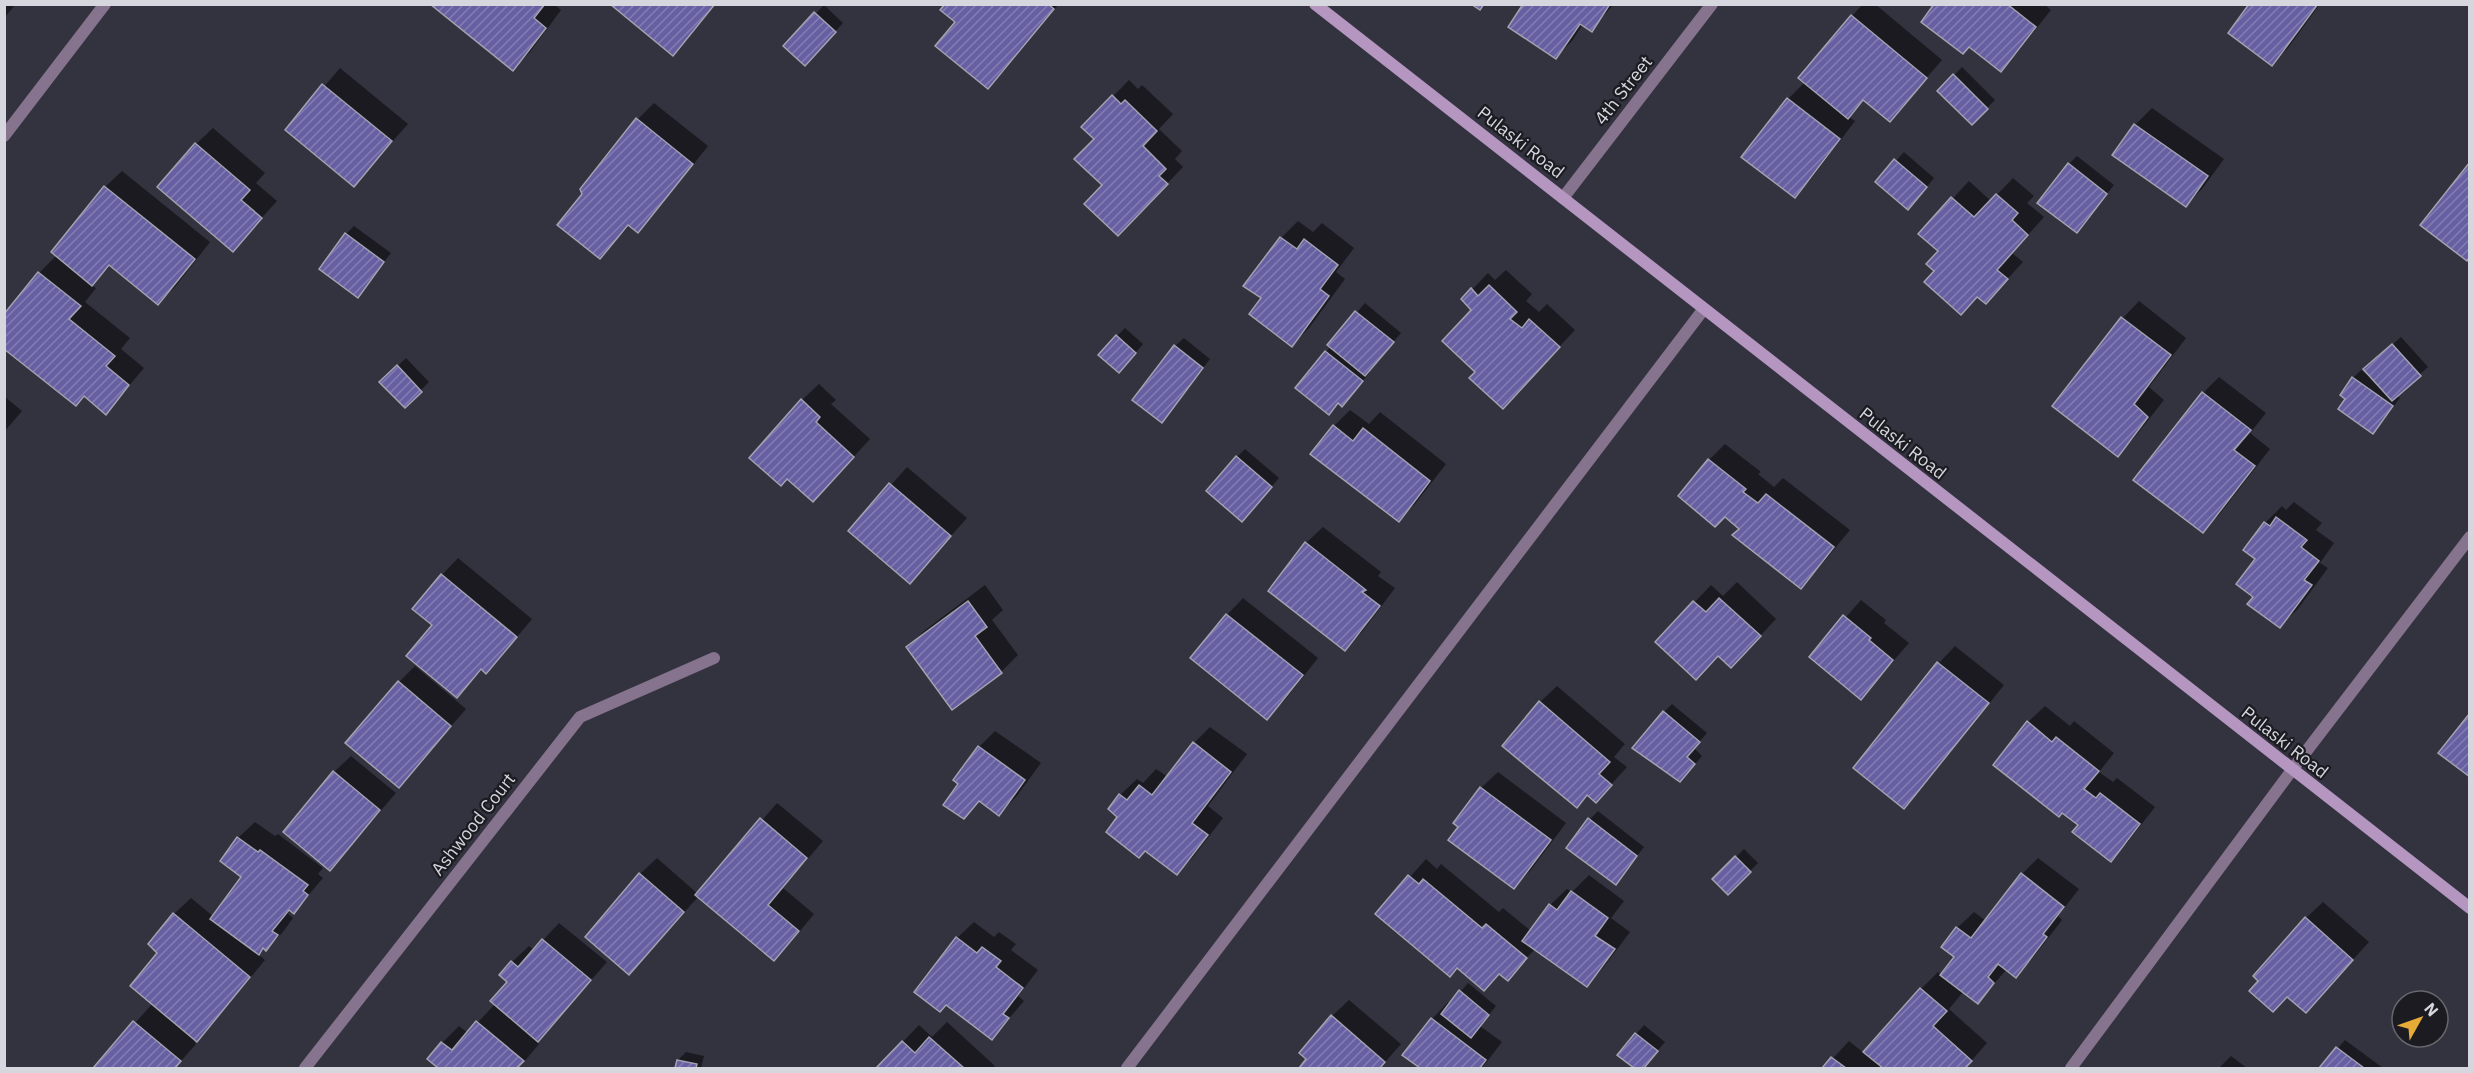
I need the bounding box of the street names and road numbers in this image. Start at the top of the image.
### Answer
street label: 4th Street [1589,51,1657,129]
street label: Pulaski Road [1473,101,1569,183]
street label: Pulaski Road [1855,402,1951,484]
street label: Pulaski Road [2237,701,2333,783]
street label: Ashwood Court [426,768,520,880]

